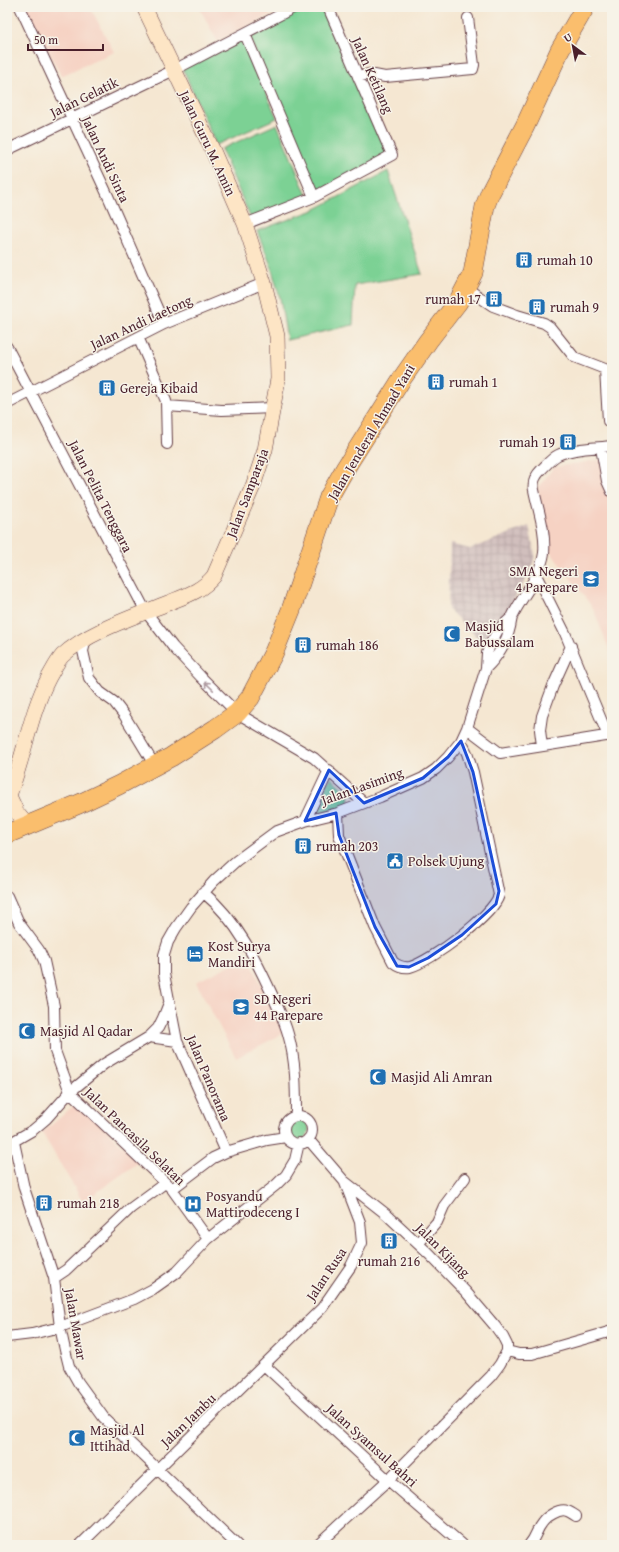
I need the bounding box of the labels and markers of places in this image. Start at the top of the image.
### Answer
building icon: rumah 10 [514,250,534,270]
place label: rumah 10 [537,250,593,270]
place label: rumah 17 [425,289,481,309]
building icon: rumah 17 [484,289,504,309]
building icon: rumah 9 [527,297,547,317]
place label: rumah 9 [550,297,599,317]
building icon: rumah 1 [426,372,446,392]
place label: rumah 1 [449,372,498,392]
building icon: Gereja Kibaid [97,378,117,398]
place label: Gereja Kibaid [120,378,198,398]
place label: rumah 19 [499,432,555,452]
building icon: rumah 19 [558,432,578,452]
place label: SMA Negeri 4 Parepare [509,561,578,597]
school or university icon: SMA Negeri 4 Parepare [581,569,601,589]
place label: Masjid Babussalam [465,616,535,652]
mosque icon: Masjid Babussalam [442,624,462,644]
building icon: rumah 186 [293,635,313,655]
place label: rumah 186 [316,635,379,655]
building icon: rumah 203 [293,836,313,856]
place label: rumah 203 [316,836,379,856]
public building icon: Polsek Ujung [385,851,405,871]
place label: Polsek Ujung [408,851,484,871]
place label: Kost Surya Mandiri [208,936,271,972]
hotel icon: Kost Surya Mandiri [185,944,205,964]
place label: SD Negeri 44 Parepare [254,989,324,1025]
school or university icon: SD Negeri 44 Parepare [231,997,251,1017]
mosque icon: Masjid Al Qadar [17,1021,37,1041]
place label: Masjid Al Qadar [40,1021,133,1041]
mosque icon: Masjid Ali Amran [368,1067,388,1087]
place label: Masjid Ali Amran [391,1067,493,1087]
place label: Posyandu Mattirodeceng I [206,1186,300,1222]
building icon: rumah 218 [34,1193,54,1213]
place label: rumah 218 [57,1193,120,1213]
hospital icon: Posyandu Mattirodeceng I [183,1194,203,1214]
building icon: rumah 216 [379,1231,399,1251]
place label: rumah 216 [358,1251,421,1271]
place label: Masjid Al Ittihad [90,1420,144,1456]
mosque icon: Masjid Al Ittihad [67,1428,87,1448]

